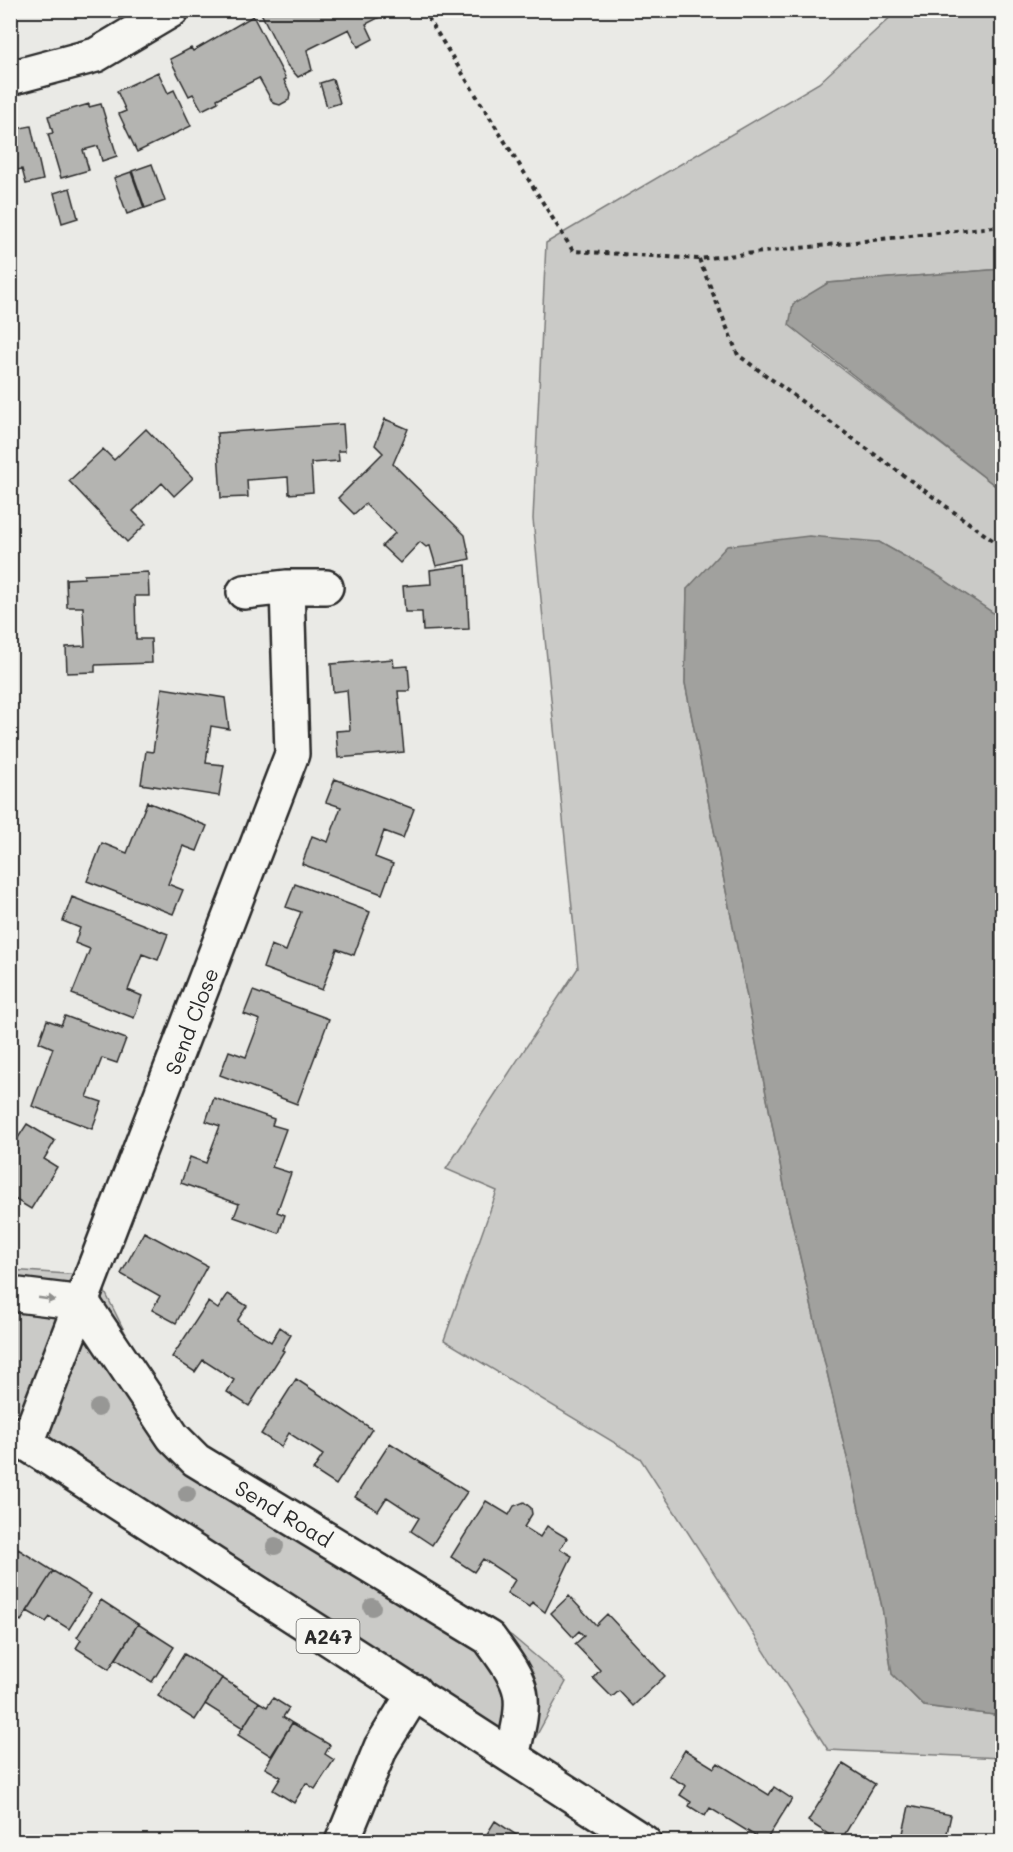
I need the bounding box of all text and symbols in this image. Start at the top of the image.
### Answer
street label: Send Close [158,964,224,1078]
one-way arrow [37,1294,56,1303]
street label: Send Road [230,1473,338,1553]
road number: A247 [296,1619,360,1653]

